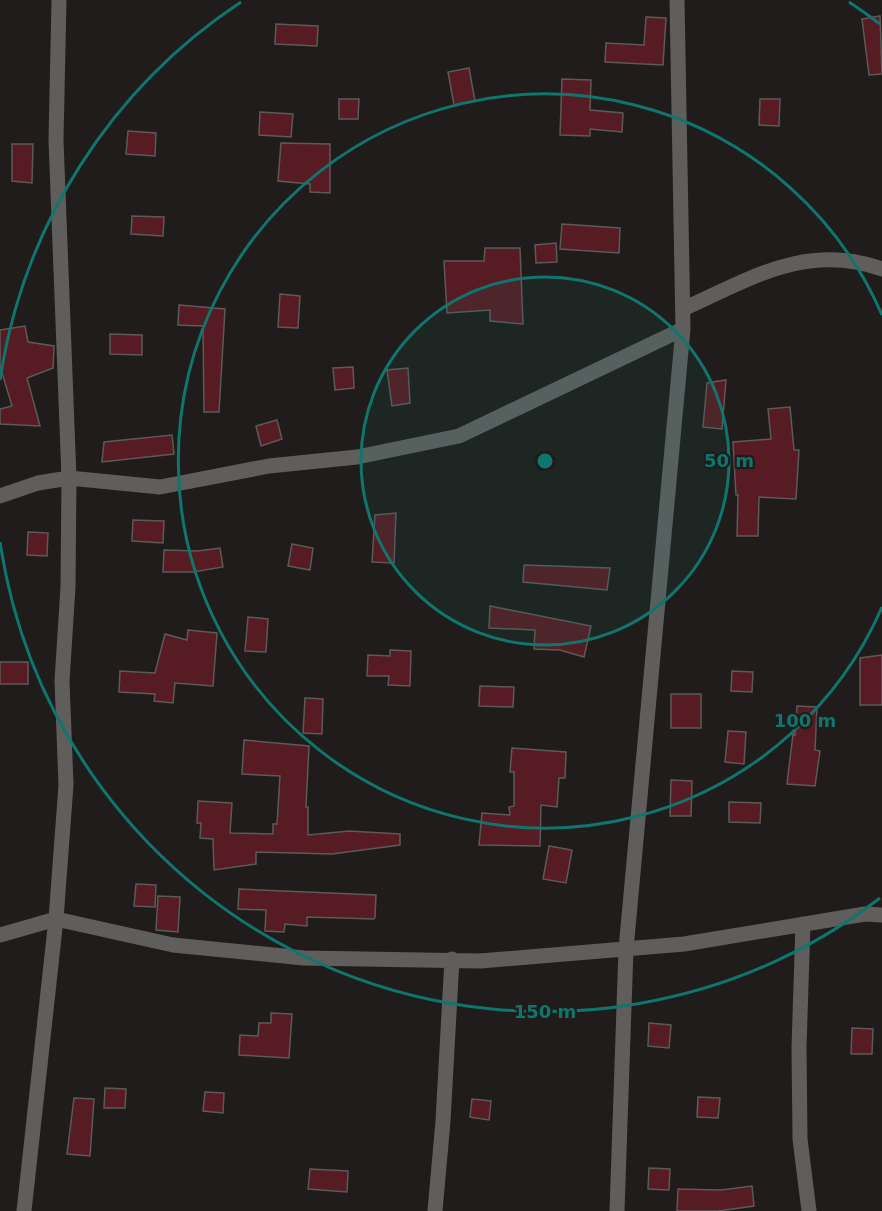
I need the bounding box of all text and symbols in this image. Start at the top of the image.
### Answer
text: 50 m [704,450,754,471]
centre of rings [535,451,555,471]
text: 100 m [774,710,836,731]
text: 150 m [514,1001,576,1022]

